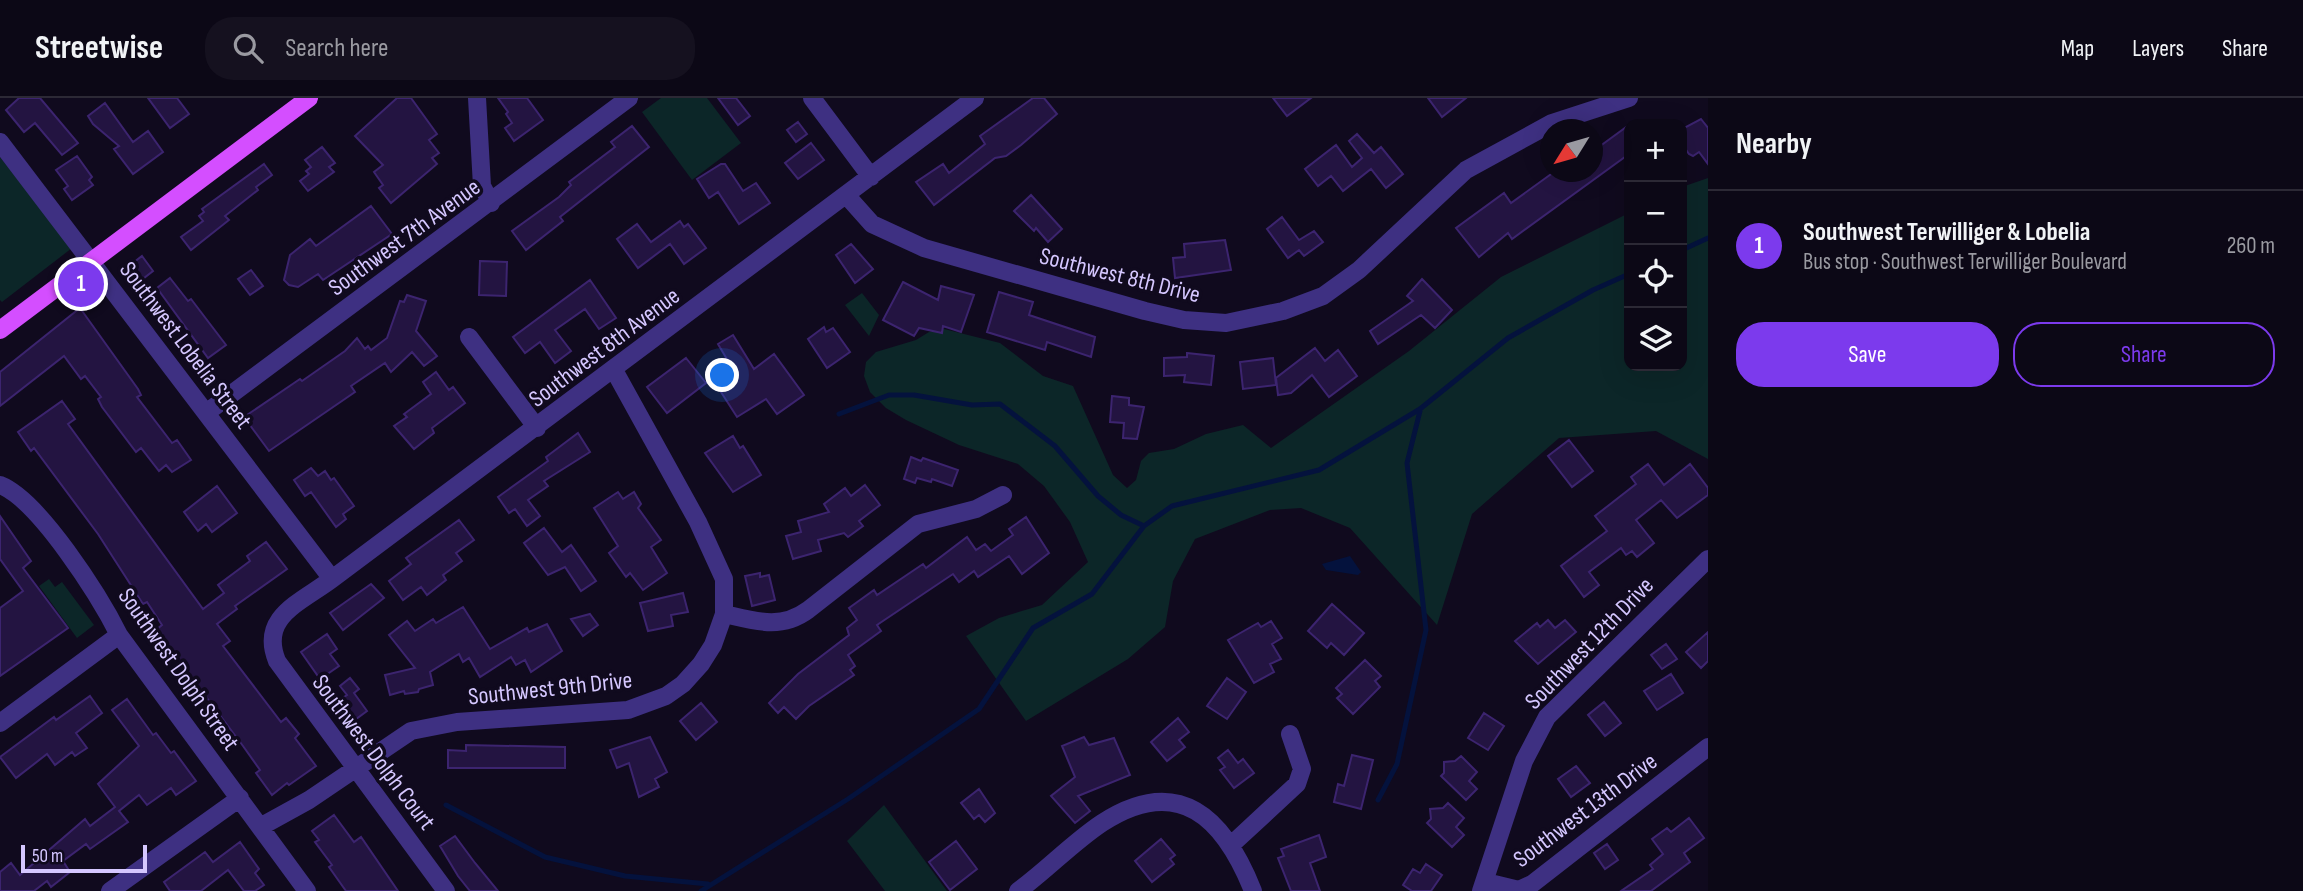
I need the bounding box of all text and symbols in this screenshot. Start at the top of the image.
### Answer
search box [205,17,695,80]
text: Streetwise [35,28,163,68]
icon: search [229,29,267,67]
text: Search here [285,33,389,64]
text: Map [2061,34,2094,63]
text: Layers [2132,34,2184,63]
text: Share [2222,34,2268,63]
north arrow [1540,119,1603,182]
map controls [1624,119,1687,371]
button: + [1624,119,1687,182]
text: Nearby [1736,126,1812,162]
street label: Southwest 7th Avenue [323,173,486,302]
button: − [1624,182,1687,245]
text: Southwest Terwilliger & Lobelia [1803,217,2090,248]
text: 1 [1754,232,1764,260]
text: 260 m [2227,232,2275,260]
street label: Southwest 8th Drive [1037,242,1203,309]
button: locate [1624,245,1687,308]
text: Bus stop · Southwest Terwilliger Boulevard [1803,248,2127,276]
street label: Southwest Lobelia Street [113,256,258,435]
pin: 1 [58,258,104,310]
street label: Southwest 8th Avenue [523,281,685,414]
button: layers [1624,308,1687,371]
button: Save [1736,322,1999,387]
button: Share [2013,322,2275,387]
your location [705,358,739,392]
street label: Southwest 12th Drive [1519,571,1660,715]
street label: Southwest Dolph Street [112,583,245,756]
street label: Southwest 9th Drive [467,665,633,712]
street label: Southwest Dolph Court [306,669,441,836]
street label: Southwest 13th Drive [1508,747,1663,874]
scale bar [21,842,147,874]
text: 50 m [32,845,63,868]

